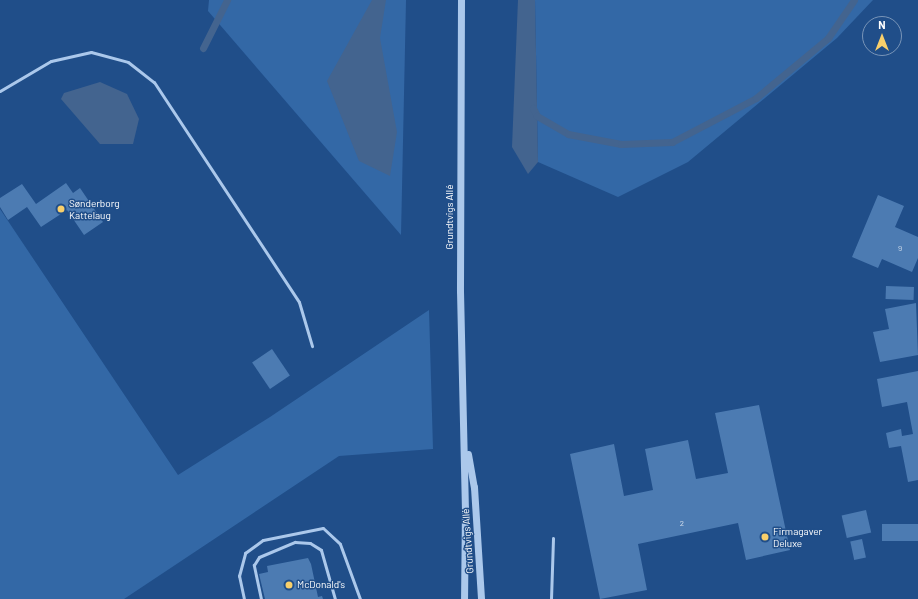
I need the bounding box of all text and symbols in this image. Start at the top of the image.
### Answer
north arrow [862,16,902,56]
text: N [878,18,886,31]
street label: Grundtvigs Allé [444,185,456,249]
place label: Sønderborg Kattelaug [69,197,120,220]
marker: Sønderborg Kattelaug [56,204,66,214]
house number: 9 [898,244,902,254]
street label: Grundtvigs Allé [460,508,476,574]
house number: 2 [680,519,684,529]
place label: Firmagaver Deluxe [773,525,822,548]
marker: Firmagaver Deluxe [760,532,770,542]
place label: McDonald's [297,579,345,591]
marker: McDonald's [284,580,294,590]

